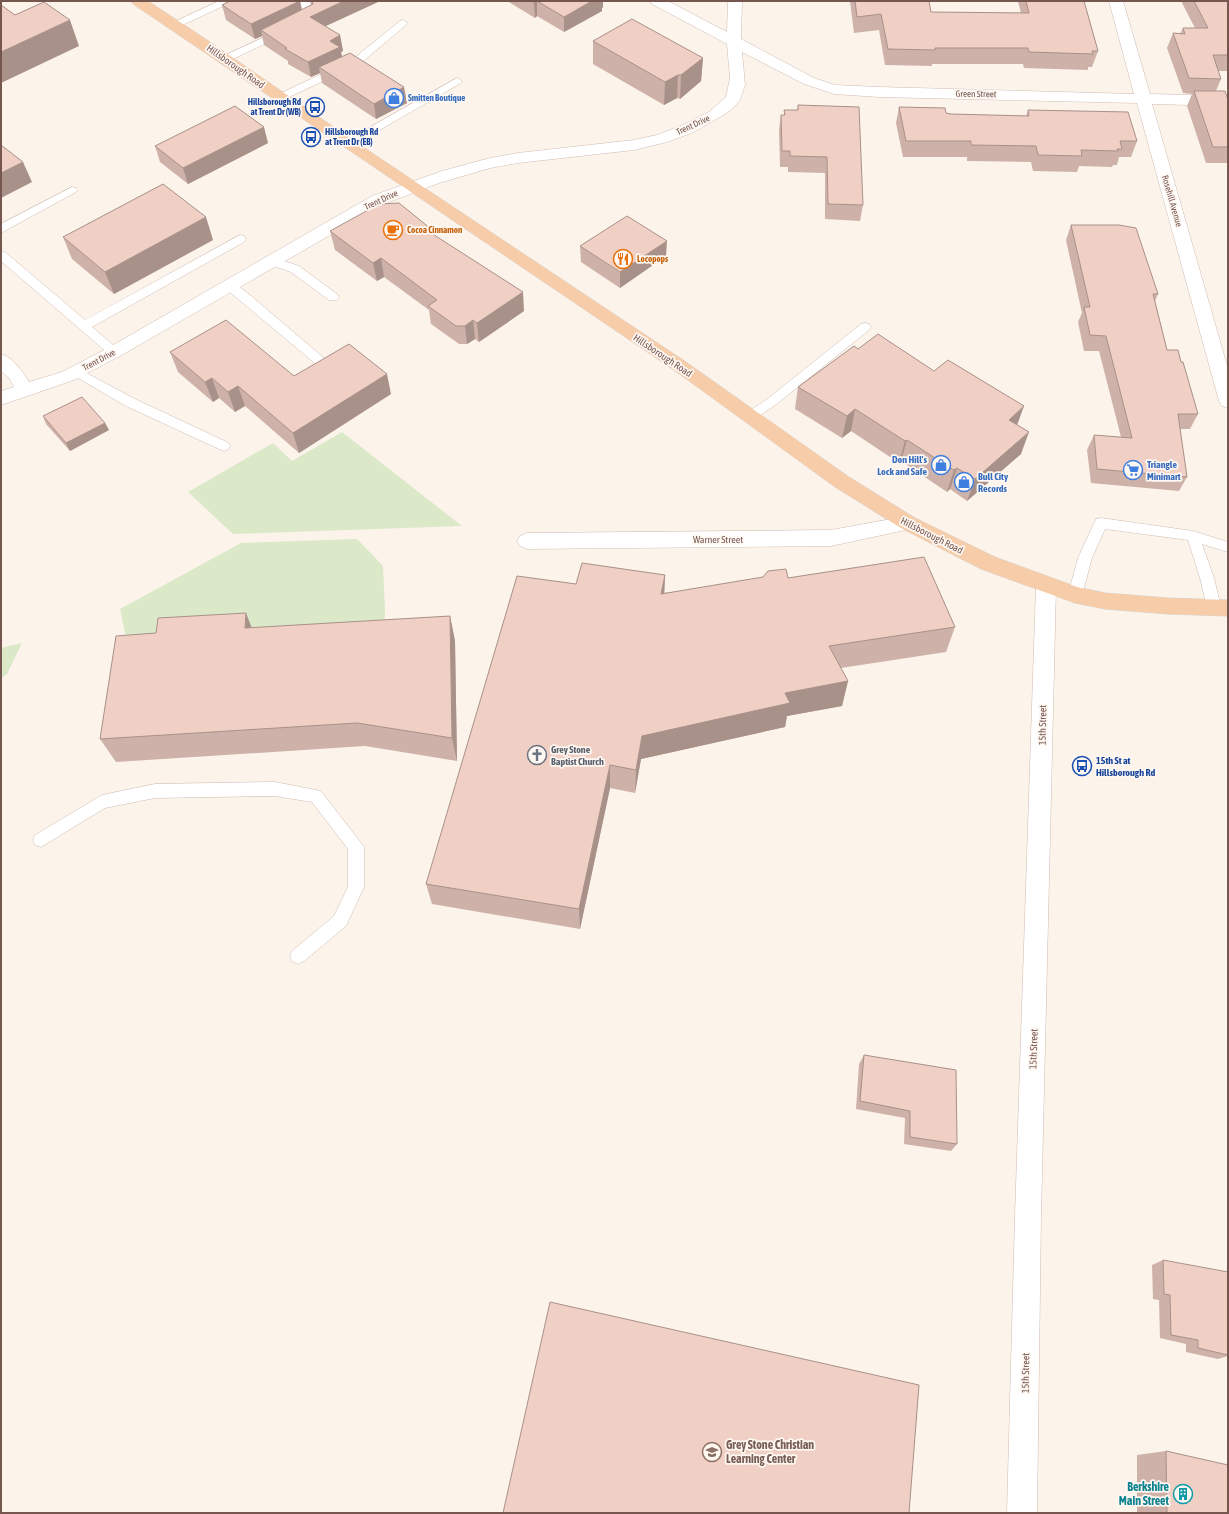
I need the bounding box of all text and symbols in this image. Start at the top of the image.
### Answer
street label: Hillsborough Road [205,42,267,91]
shop icon: Smitten Boutique [383,87,405,109]
street label: Green Street [955,89,997,99]
place label: Smitten Boutique [408,93,465,103]
bus stop icon: Hillsborough Rd at Trent Dr (WB) [304,96,326,118]
place label: Hillsborough Rd at Trent Dr (WB) [248,97,301,117]
street label: Trent Drive [675,113,711,137]
bus stop icon: Hillsborough Rd at Trent Dr (EB) [300,126,322,148]
place label: Hillsborough Rd at Trent Dr (EB) [325,127,378,147]
street label: Rosehill Avenue [1160,174,1184,228]
street label: Trent Drive [363,188,399,212]
cafe icon: Cocoa Cinnamon [382,219,404,241]
place label: Cocoa Cinnamon [407,225,463,235]
restaurant icon: Locopops [612,248,634,270]
place label: Locopops [637,254,669,264]
street label: Hillsborough Road [631,332,694,379]
street label: Trent Drive [81,347,117,373]
place label: Don Hill's Lock and Safe [877,454,927,477]
shop icon: Don Hill's Lock and Safe [930,454,952,476]
supermarket icon: Triangle Minimart [1122,459,1144,481]
place label: Triangle Minimart [1147,459,1181,482]
shop icon: Bull City Records [953,471,975,493]
place label: Bull City Records [978,471,1009,494]
street label: Hillsborough Road [899,515,965,556]
street label: Warner Street [693,534,743,545]
street label: 15th Street [1037,705,1048,745]
church icon: Grey Stone Baptist Church [526,744,548,766]
place label: Grey Stone Baptist Church [551,744,604,767]
bus stop icon: 15th St at Hillsborough Rd [1071,755,1093,777]
place label: 15th St at Hillsborough Rd [1096,755,1155,778]
street label: 15th Street [1027,1029,1040,1069]
street label: 15th Street [1020,1353,1031,1393]
place label: Grey Stone Christian Learning Center [726,1438,814,1466]
school or university icon: Grey Stone Christian Learning Center [701,1441,723,1463]
place label: Berkshire Main Street [1119,1480,1170,1508]
building icon: Berkshire Main Street [1172,1483,1194,1505]

